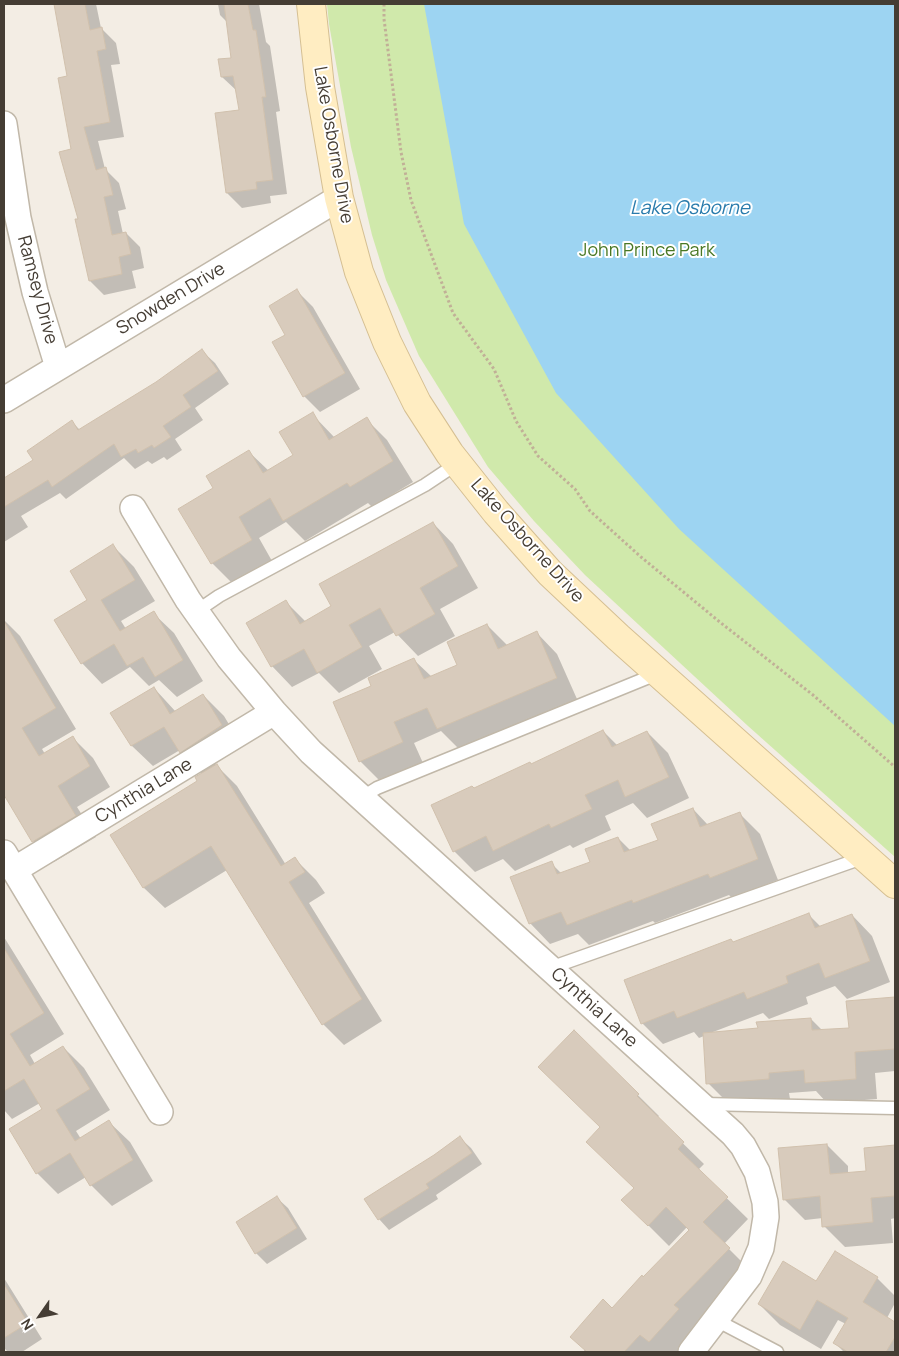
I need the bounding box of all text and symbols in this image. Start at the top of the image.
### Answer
street label: Lake Osborne Drive [309,65,357,225]
water label: Lake Osborne [630,198,750,220]
street label: Ramsey Drive [12,233,62,347]
park label: John Prince Park [579,240,715,262]
street label: Snowden Drive [113,258,229,340]
street label: Lake Osborne Drive [466,475,588,607]
street label: Cynthia Lane [92,754,196,828]
street label: Cynthia Lane [546,963,642,1053]
north arrow [15,1291,65,1341]
text: N [16,1315,38,1334]

